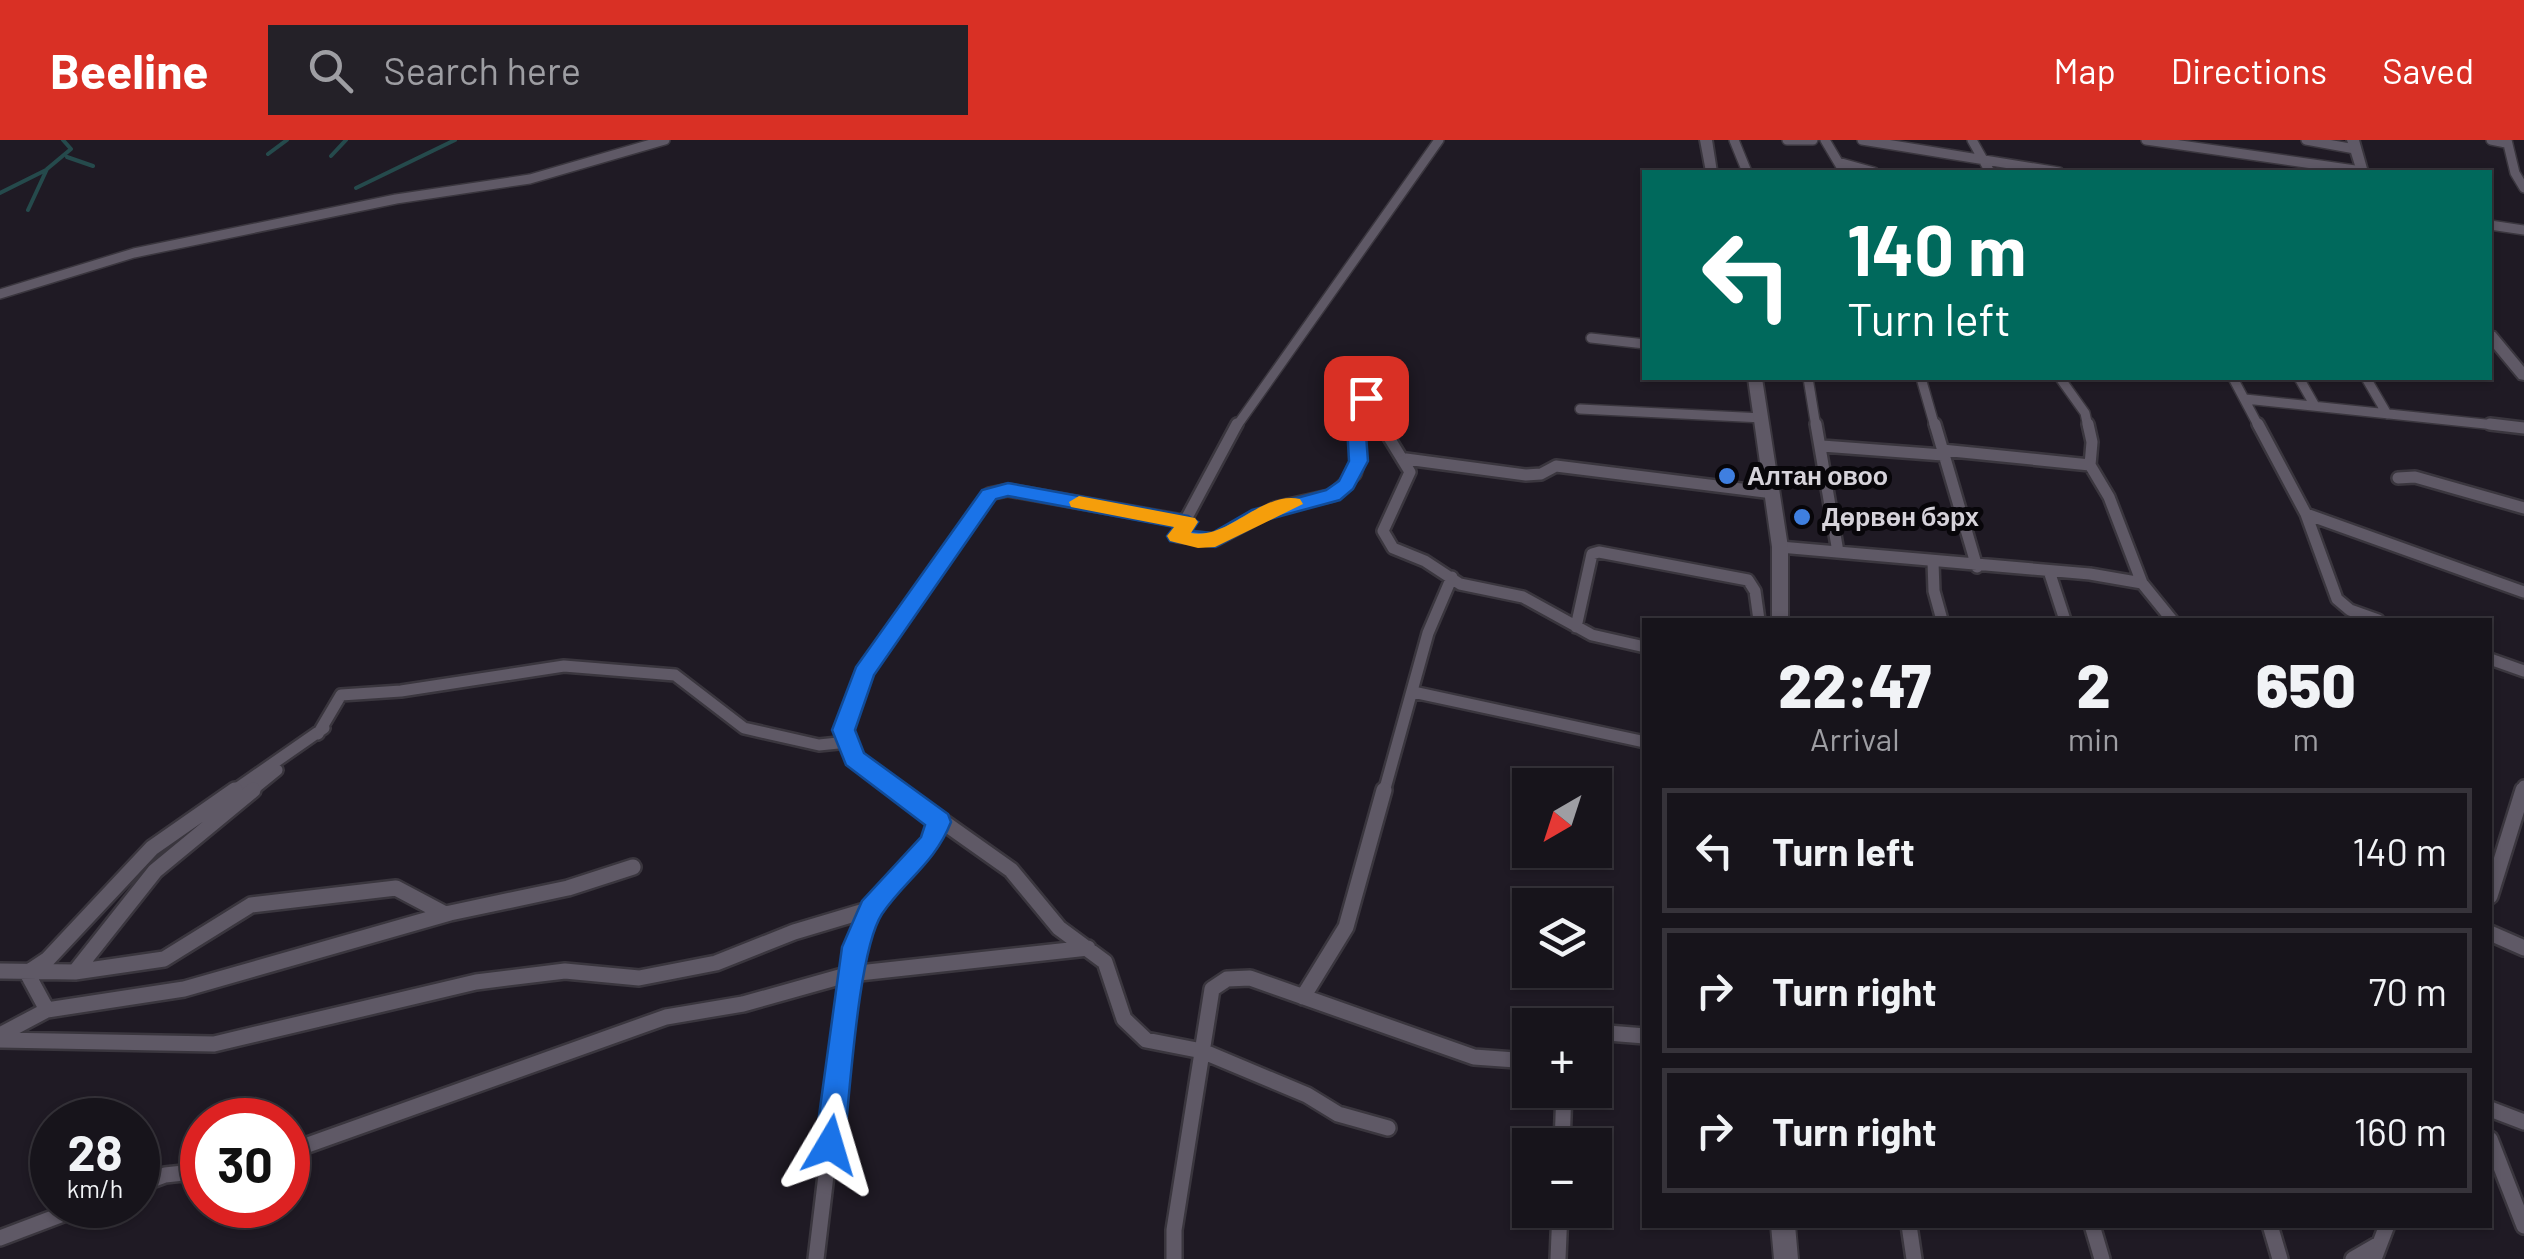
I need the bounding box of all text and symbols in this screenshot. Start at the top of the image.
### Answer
search box [268,25,968,115]
text: Beeline [50,41,208,99]
icon: search [303,43,358,98]
text: Search here [383,47,581,93]
text: Map [2054,49,2116,91]
text: Directions [2171,49,2327,91]
text: Saved [2382,49,2474,91]
text: 140 m [1847,206,2026,290]
icon: left [1682,210,1812,340]
text: Turn left [1847,291,2011,345]
pin [1324,356,1409,441]
icon: arrive [1339,371,1394,426]
place label: Алтан овоо [1747,460,1888,490]
marker: Алтан овоо [1716,465,1738,487]
place label: Дөрвөн бэрх [1822,501,1979,531]
marker: Дөрвөн бэрх [1791,506,1813,528]
text: 22:47 [1778,648,1931,720]
text: 2 [2077,648,2111,720]
text: 650 [2256,648,2356,720]
text: Arrival [1810,719,1900,757]
text: min [2068,719,2120,757]
text: m [2293,719,2319,757]
north arrow [1512,768,1612,868]
map controls [1512,768,1612,1228]
icon: left [1687,823,1742,878]
text: Turn left [1772,828,1915,874]
text: 140 m [2352,828,2447,874]
button: layers [1512,888,1612,988]
icon: right [1687,963,1742,1018]
text: Turn right [1772,968,1937,1014]
text: 70 m [2369,968,2447,1014]
button: + [1512,1008,1612,1108]
position arrow [778,1093,882,1197]
speed limit sign: 30 [180,1098,310,1228]
icon: right [1687,1103,1742,1158]
text: Turn right [1772,1108,1937,1154]
text: 160 m [2354,1108,2447,1154]
text: 28 [67,1121,123,1181]
button: − [1512,1128,1612,1228]
text: km/h [67,1173,123,1203]

